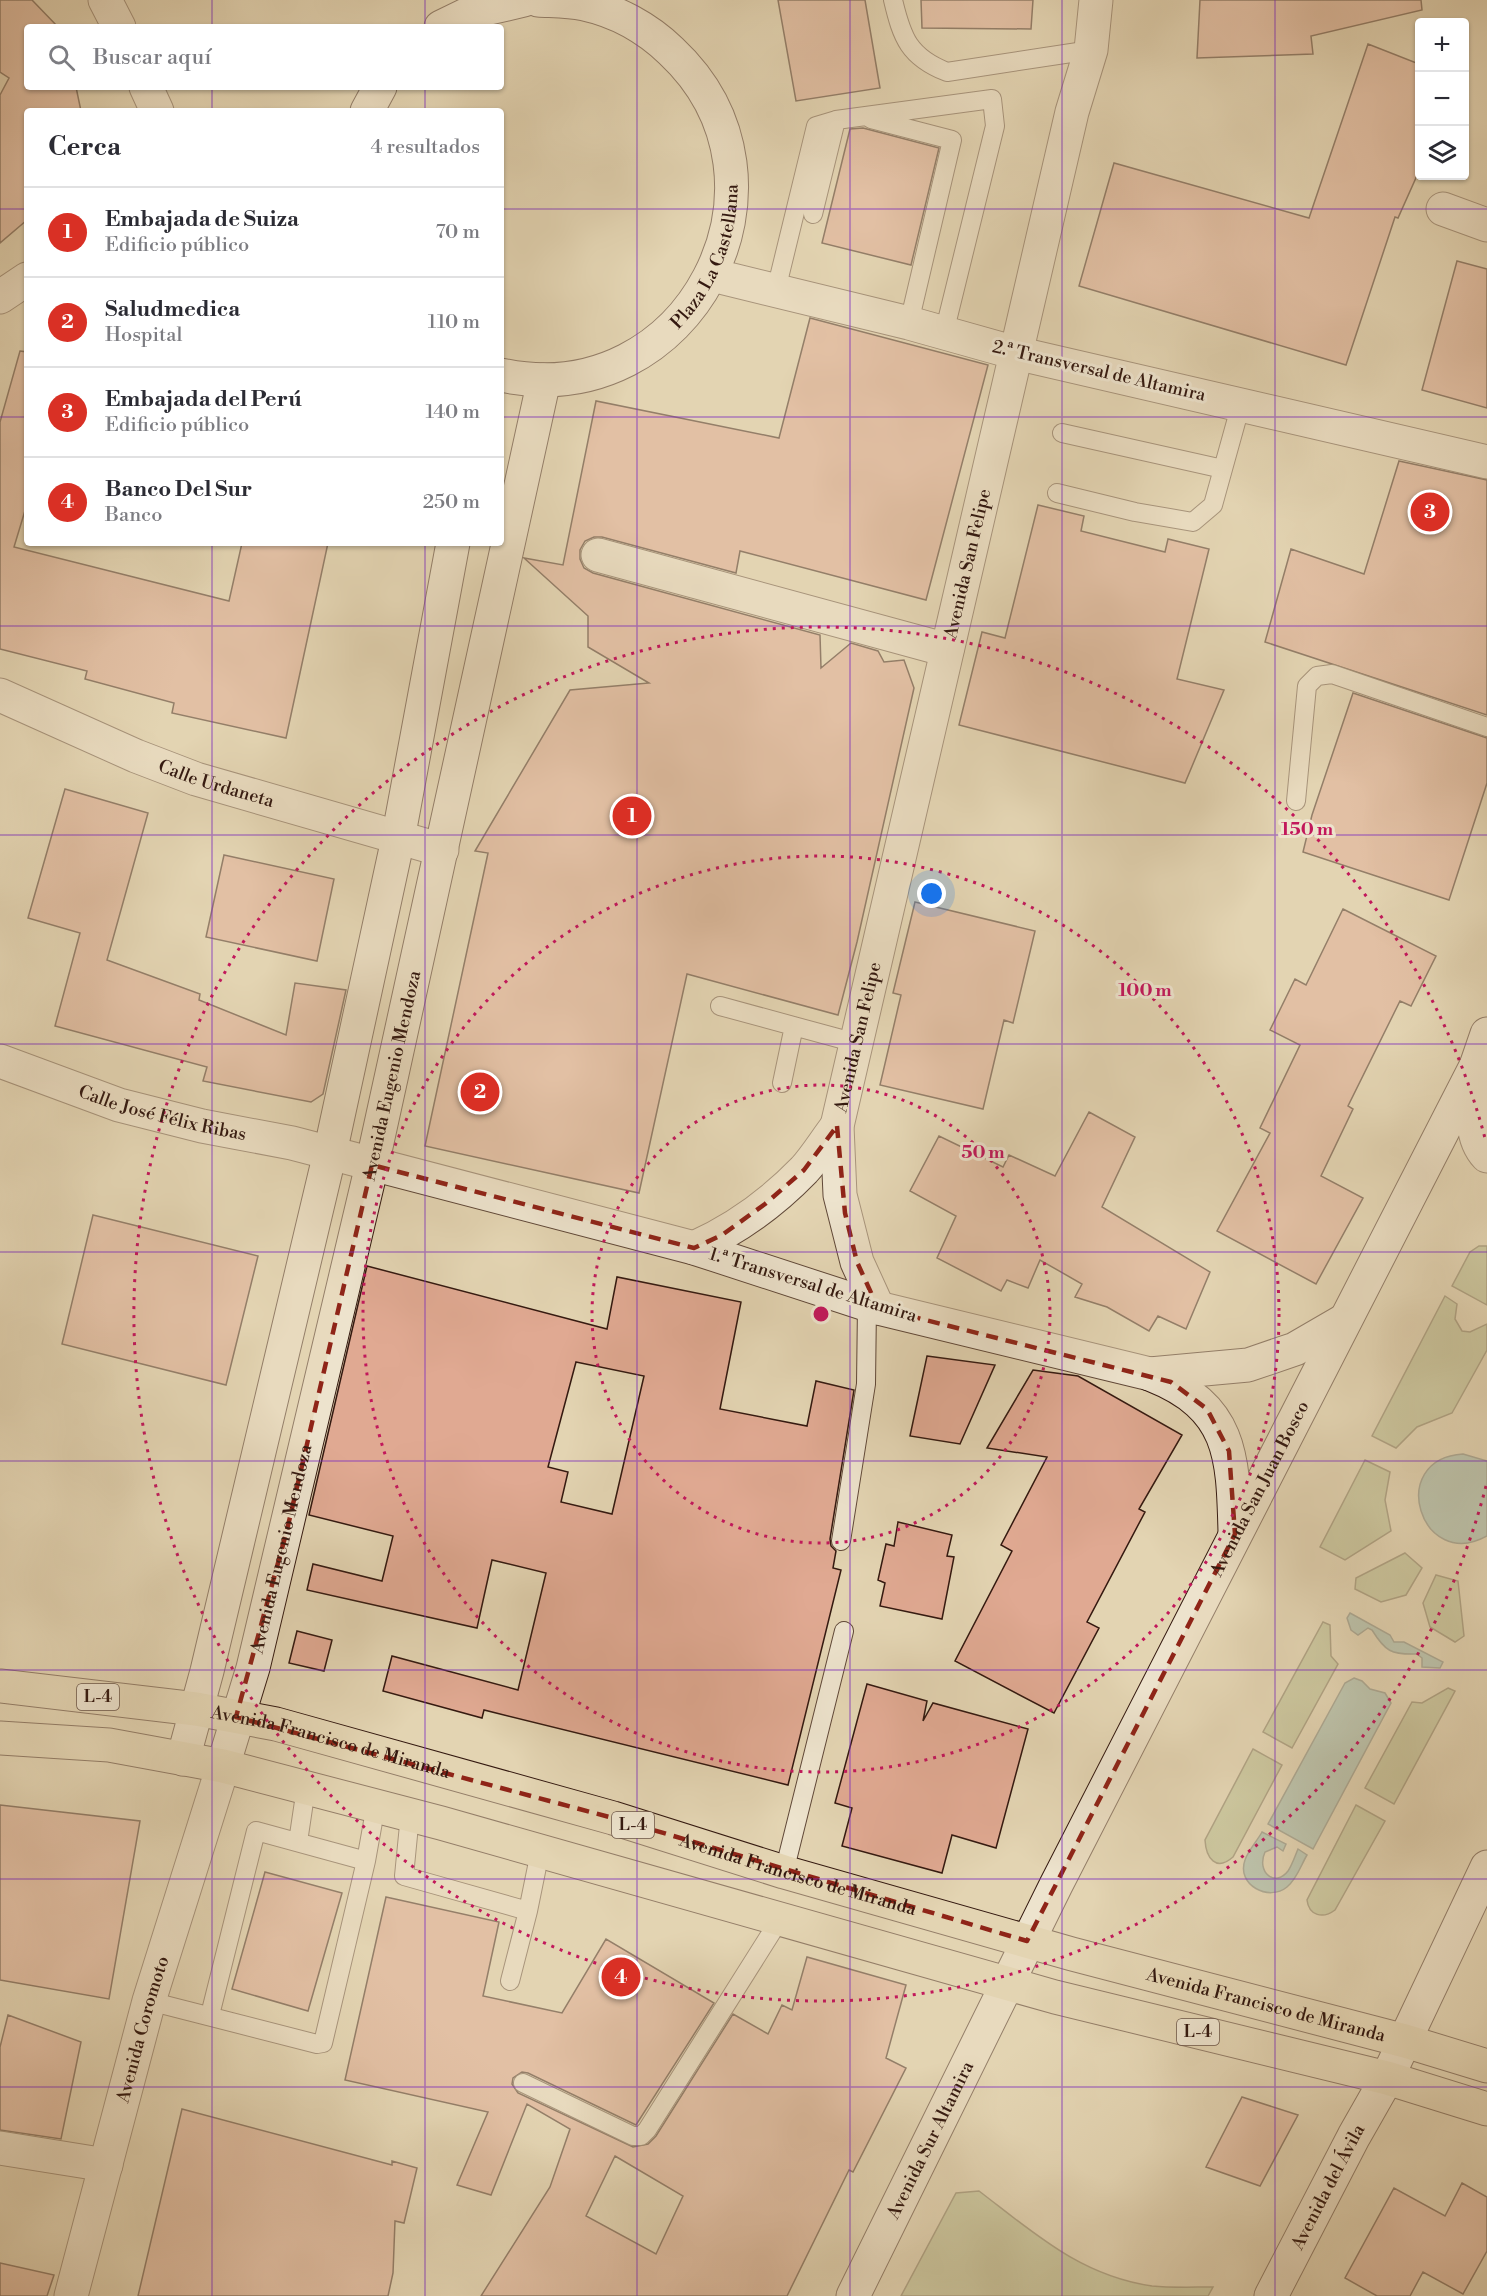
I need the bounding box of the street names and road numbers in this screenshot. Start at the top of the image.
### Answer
street label: Plaza La Castellana [665,183,743,334]
street label: 2.ª Transversal de Altamira [990,335,1209,407]
street label: Avenida San Felipe [939,486,996,642]
street label: Calle Urdaneta [155,754,278,813]
street label: Avenida San Felipe [829,960,886,1115]
street label: Avenida Eugenio Mendoza [357,967,426,1184]
street label: Calle José Félix Ribas [75,1080,248,1146]
street label: 1.ª Transversal de Altamira [706,1242,921,1328]
street label: Avenida San Juan Bosco [1204,1397,1314,1581]
street label: Avenida Eugenio Mendoza [245,1441,317,1657]
road number: L-4 [77,1684,119,1710]
street label: Avenida Francisco de Miranda [208,1700,454,1784]
road number: L-4 [612,1812,654,1838]
street label: Avenida Francisco de Miranda [676,1828,920,1921]
street label: Avenida Coromoto [111,1953,174,2106]
street label: Avenida Francisco de Miranda [1143,1962,1389,2047]
road number: L-4 [1177,2019,1219,2045]
street label: Avenida Sur Altamira [881,2056,979,2224]
street label: Avenida del Ávila [1285,2119,1370,2254]

